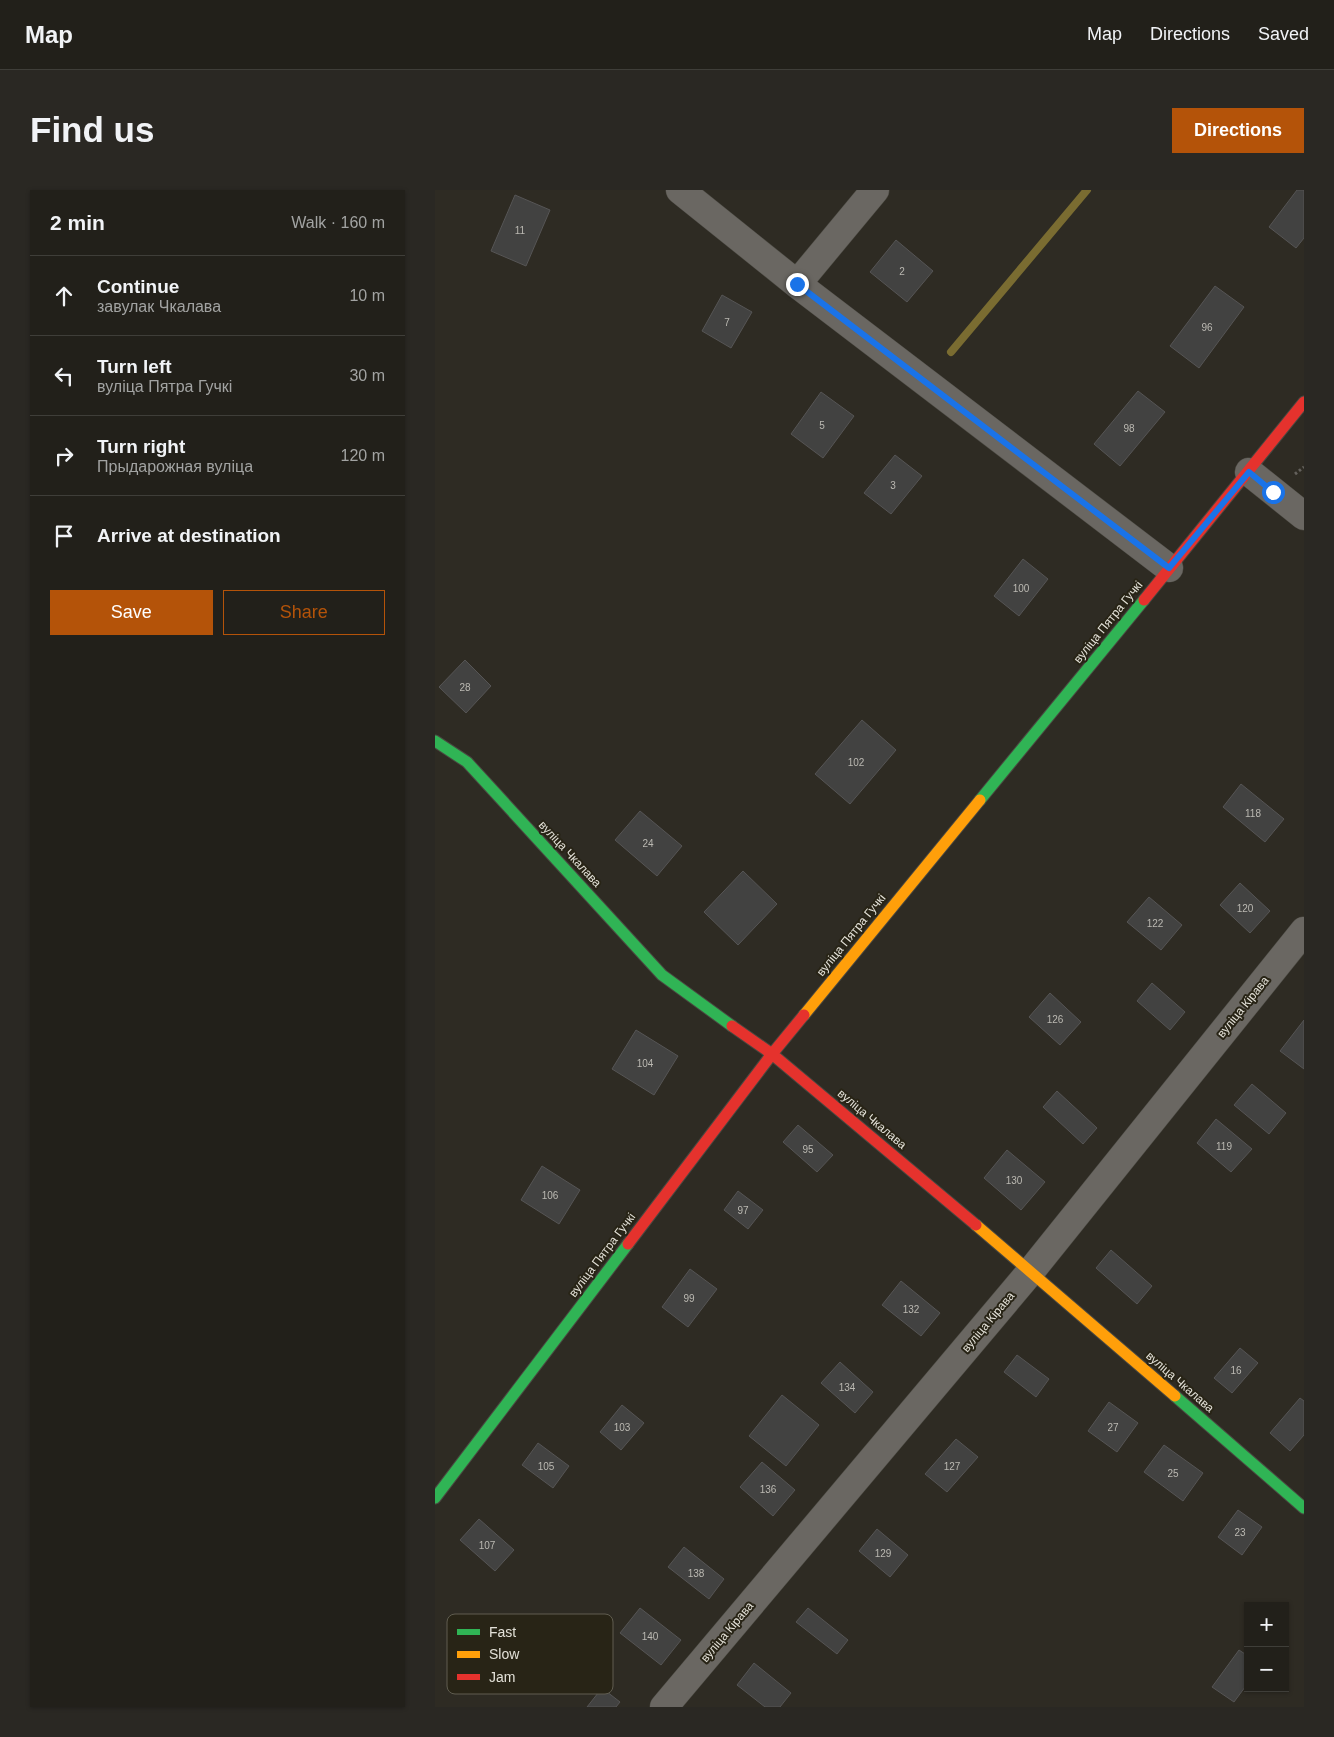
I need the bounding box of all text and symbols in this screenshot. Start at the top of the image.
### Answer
text: Map [25,21,73,48]
text: Map [1087,24,1122,44]
text: Directions [1150,24,1230,44]
text: Saved [1258,24,1309,44]
button: Directions [1172,108,1304,153]
text: Find us [30,110,154,149]
text: 2 min [50,211,105,234]
text: Walk · 160 m [291,214,385,231]
house number: 11 [515,225,526,236]
house number: 2 [899,266,905,277]
route end [786,273,809,296]
text: Continue [97,276,179,297]
icon: ahead [50,282,78,310]
text: 10 m [349,287,385,304]
text: завулак Чкалава [97,298,221,315]
house number: 7 [724,317,730,328]
house number: 96 [1201,322,1213,333]
text: Turn left [97,356,172,377]
icon: left [50,362,78,390]
text: 30 m [349,367,385,384]
text: вуліца Пятра Гучкі [97,378,232,395]
house number: 5 [819,420,825,431]
house number: 98 [1123,423,1135,434]
text: Turn right [97,436,185,457]
icon: right [50,442,78,470]
text: 120 m [341,447,385,464]
text: Прыдарожная вуліца [97,458,253,475]
house number: 3 [890,480,896,491]
route start [1262,481,1285,504]
icon: arrive [50,522,78,550]
text: Arrive at destination [97,525,281,546]
street label: вуліца Пятра Гучкі [1071,578,1145,666]
house number: 100 [1013,583,1030,594]
button: Save [50,590,213,635]
button: Share [223,590,385,635]
house number: 28 [459,682,471,693]
house number: 102 [848,757,865,768]
house number: 118 [1245,808,1261,819]
street label: вуліца Чкалава [536,818,604,890]
house number: 24 [642,838,654,849]
street label: вуліца Пятра Гучкі [814,891,888,979]
house number: 120 [1237,903,1254,914]
house number: 122 [1147,918,1164,929]
street label: вуліца Кірава [1214,973,1272,1040]
house number: 126 [1047,1014,1064,1025]
house number: 104 [637,1058,654,1069]
street label: вуліца Чкалава [835,1086,909,1152]
house number: 119 [1216,1141,1232,1152]
house number: 95 [802,1144,814,1155]
house number: 130 [1006,1175,1023,1186]
house number: 106 [542,1190,559,1201]
house number: 97 [737,1205,749,1216]
street label: вуліца Пятра Гучкі [566,1210,638,1300]
street label: вуліца Кірава [959,1289,1017,1355]
house number: 99 [683,1293,695,1304]
house number: 132 [903,1304,920,1315]
street label: вуліца Чкалава [1143,1349,1217,1415]
house number: 16 [1230,1365,1242,1376]
house number: 134 [839,1382,856,1393]
house number: 103 [614,1422,631,1433]
house number: 27 [1107,1422,1119,1433]
house number: 105 [538,1461,555,1472]
house number: 127 [944,1461,961,1472]
house number: 25 [1167,1468,1179,1479]
house number: 136 [760,1484,777,1495]
house number: 23 [1234,1527,1246,1538]
house number: 107 [479,1540,496,1551]
house number: 129 [875,1548,892,1559]
house number: 138 [688,1568,705,1579]
street label: вуліца Кірава [698,1599,756,1665]
map controls [1244,1602,1289,1692]
button: + [1244,1602,1289,1647]
legend [447,1614,613,1694]
text: Fast [489,1624,516,1640]
house number: 140 [642,1631,659,1642]
text: Slow [489,1646,520,1662]
button: − [1244,1647,1289,1692]
text: Jam [489,1669,515,1685]

